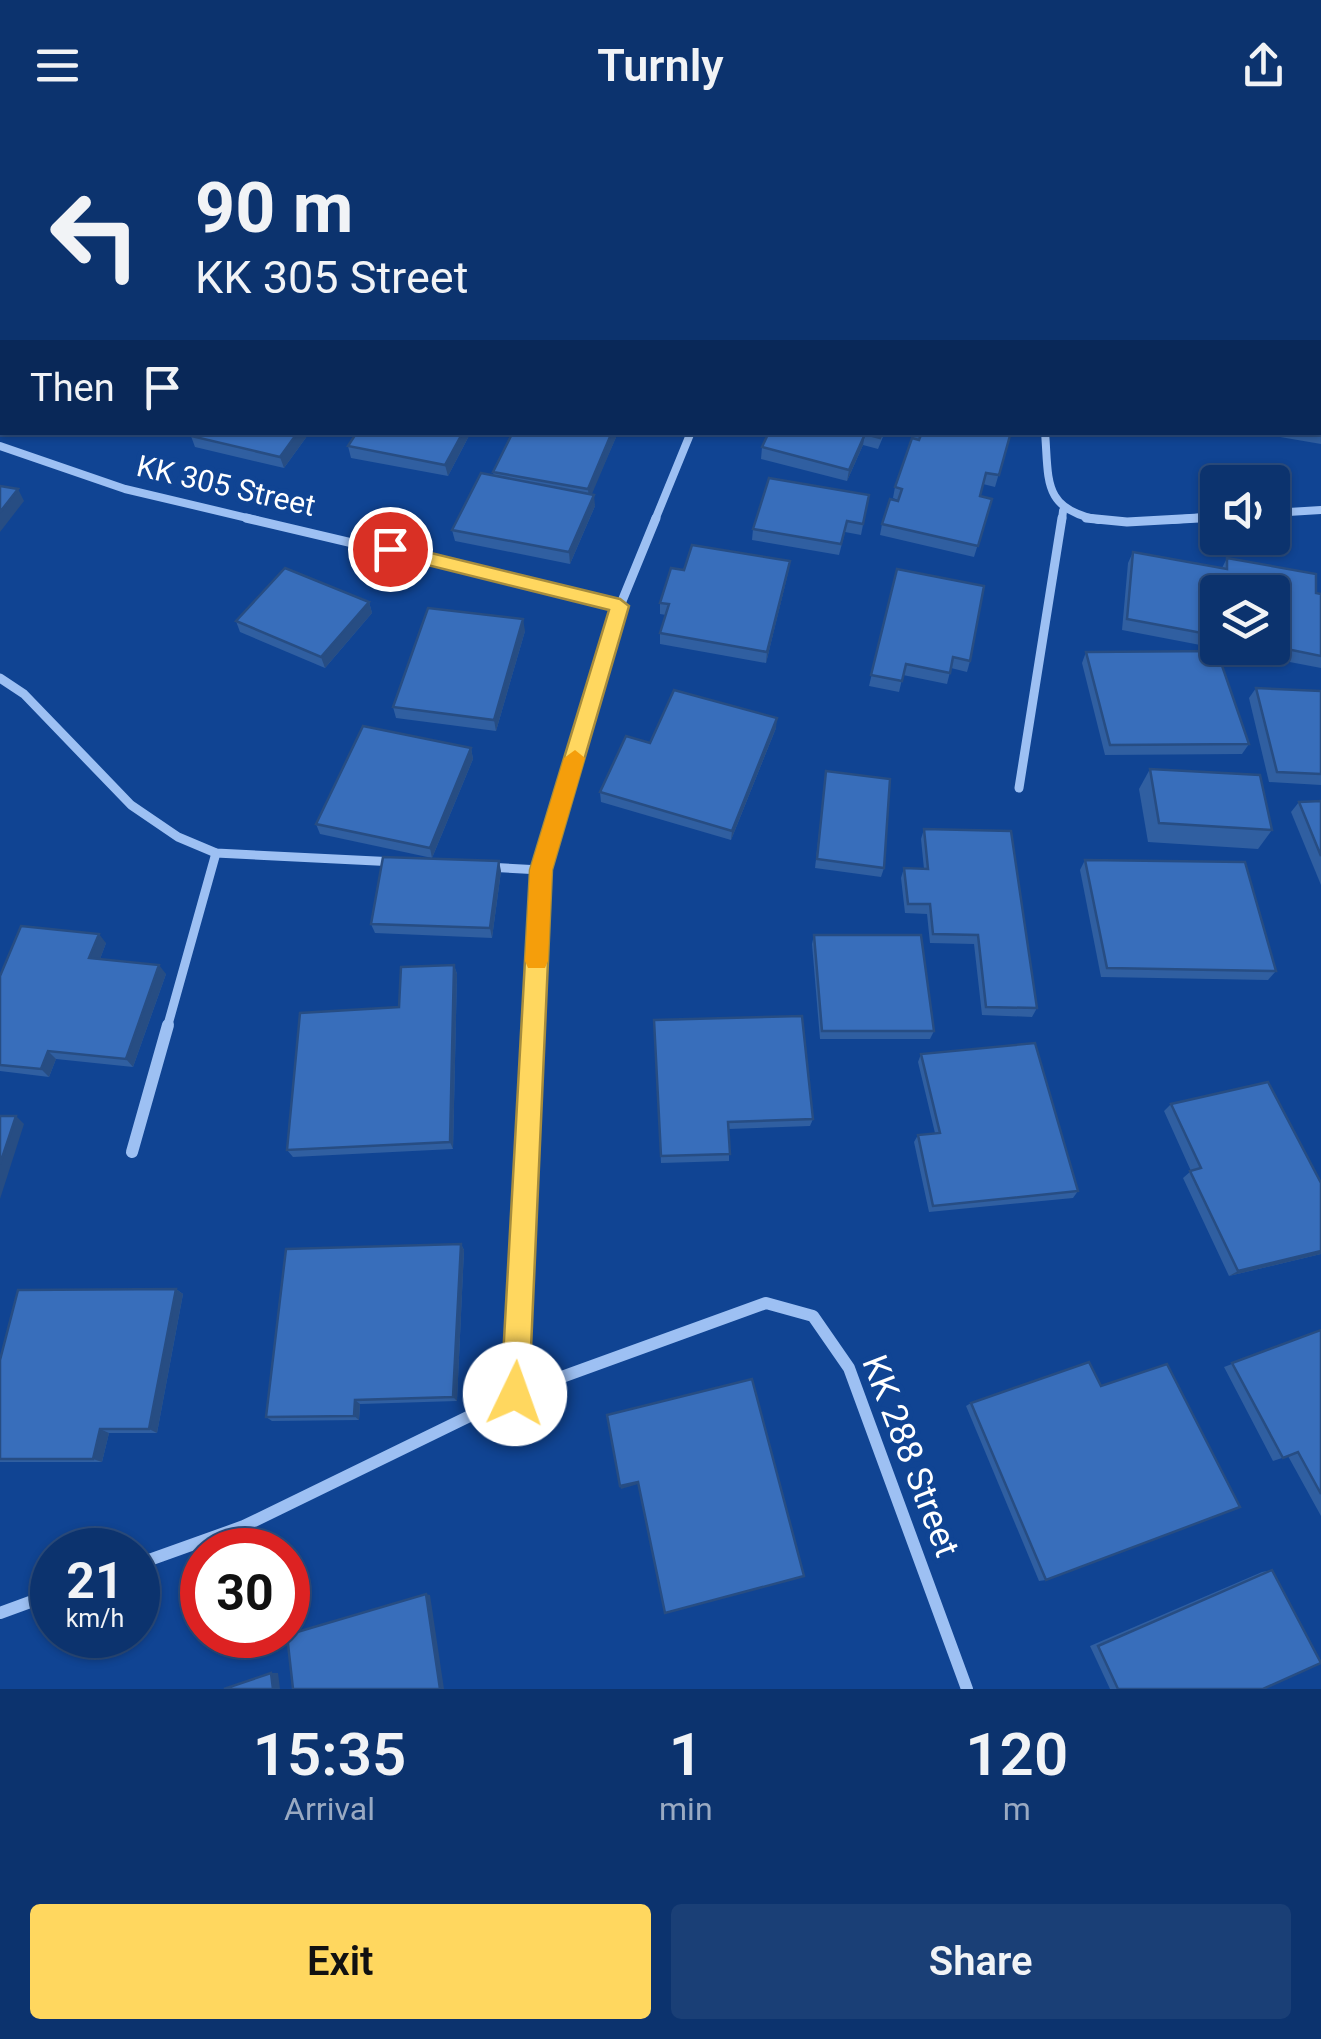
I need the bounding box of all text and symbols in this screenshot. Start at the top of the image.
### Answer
icon: menu [30,38,85,93]
icon: share [1236,38,1291,93]
text: Turnly [597,39,724,92]
text: 90 m [195,167,353,249]
icon: left [30,170,160,300]
text: KK 305 Street [195,251,468,304]
icon: arrive [135,360,190,415]
text: Then [30,366,115,410]
street label: KK 305 Street [133,448,319,523]
map controls [1200,465,1290,665]
button: sound [1200,465,1290,555]
pin [348,507,433,592]
icon: arrive [363,522,418,577]
button: layers [1200,575,1290,665]
position arrow [463,1342,567,1446]
street label: KK 288 Street [853,1350,968,1563]
speed limit sign: 30 [180,1528,310,1658]
text: 21 [66,1552,124,1610]
text: km/h [66,1604,124,1633]
text: 15:35 [253,1719,406,1790]
text: 1 [669,1719,703,1790]
text: 120 [965,1719,1068,1790]
text: Arrival [284,1790,375,1828]
text: min [659,1790,713,1828]
text: m [1003,1790,1031,1828]
button: Exit [30,1904,651,2019]
button: Share [671,1904,1291,2019]

